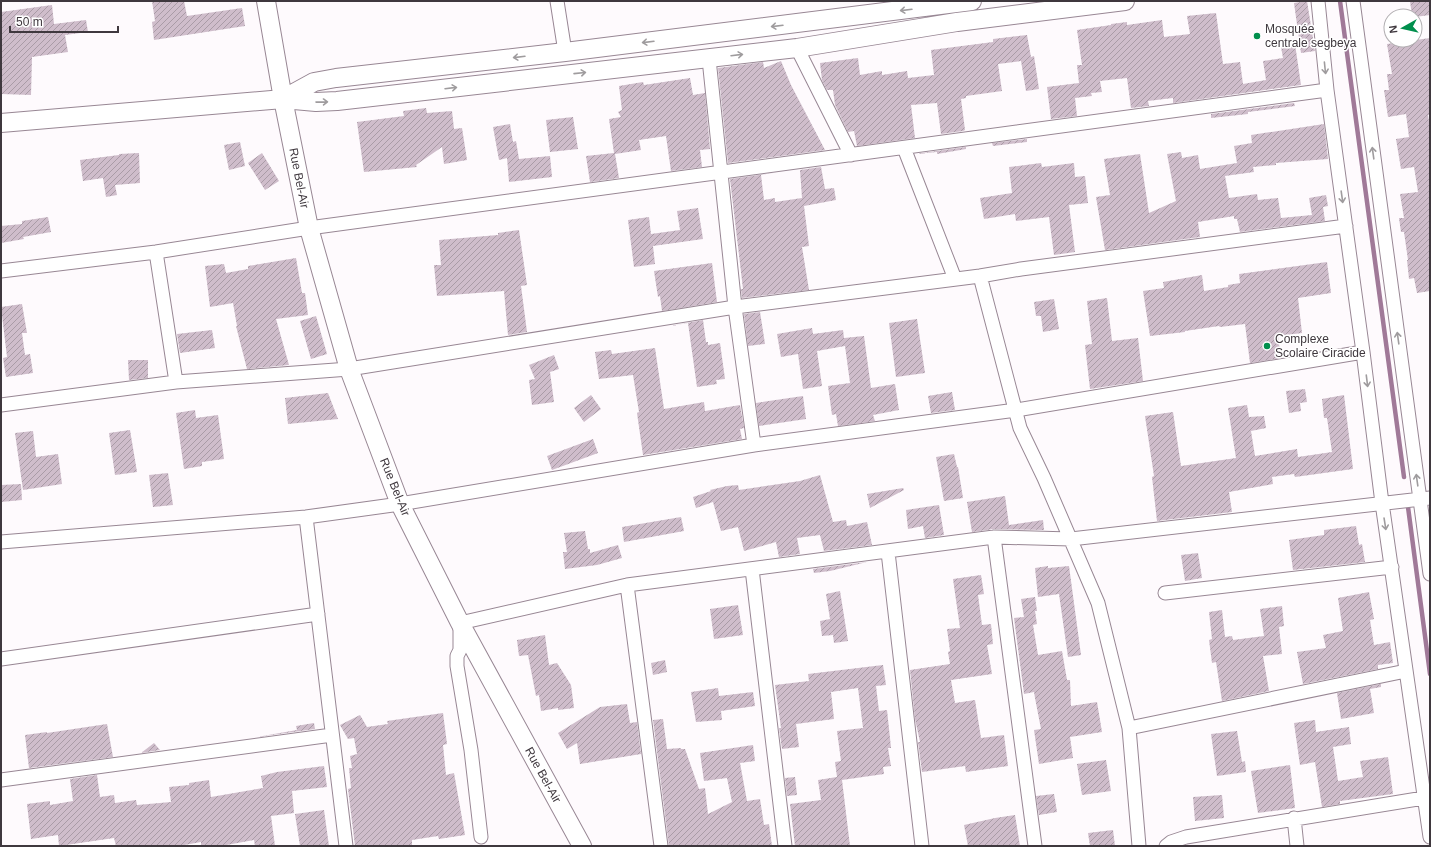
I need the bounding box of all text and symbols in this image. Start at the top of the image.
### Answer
one-way arrow [900,6,913,13]
scale bar [10,8,118,34]
north arrow [1383,8,1423,48]
text: 50 m [16,15,43,29]
one-way arrow [771,22,784,29]
place label: Mosquée centrale segbeya [1265,22,1357,50]
text: N [1387,25,1400,34]
marker: Mosquée centrale segbeya [1252,31,1262,41]
one-way arrow [642,38,655,45]
one-way arrow [730,52,743,59]
one-way arrow [513,53,526,61]
one-way arrow [1321,61,1328,74]
one-way arrow [573,69,586,77]
one-way arrow [444,84,457,92]
one-way arrow [315,98,328,106]
street label: Rue Bel-Air [286,147,312,209]
one-way arrow [1369,147,1377,160]
one-way arrow [1338,190,1346,203]
one-way arrow [1394,331,1402,344]
place label: Complexe Scolaire Ciracide [1275,332,1366,360]
marker: Complexe Scolaire Ciracide [1262,341,1272,351]
one-way arrow [1363,374,1371,387]
street label: Rue Bel-Air [377,456,413,518]
one-way arrow [1413,474,1420,487]
one-way arrow [1381,517,1389,530]
street label: Rue Bel-Air [522,745,564,805]

